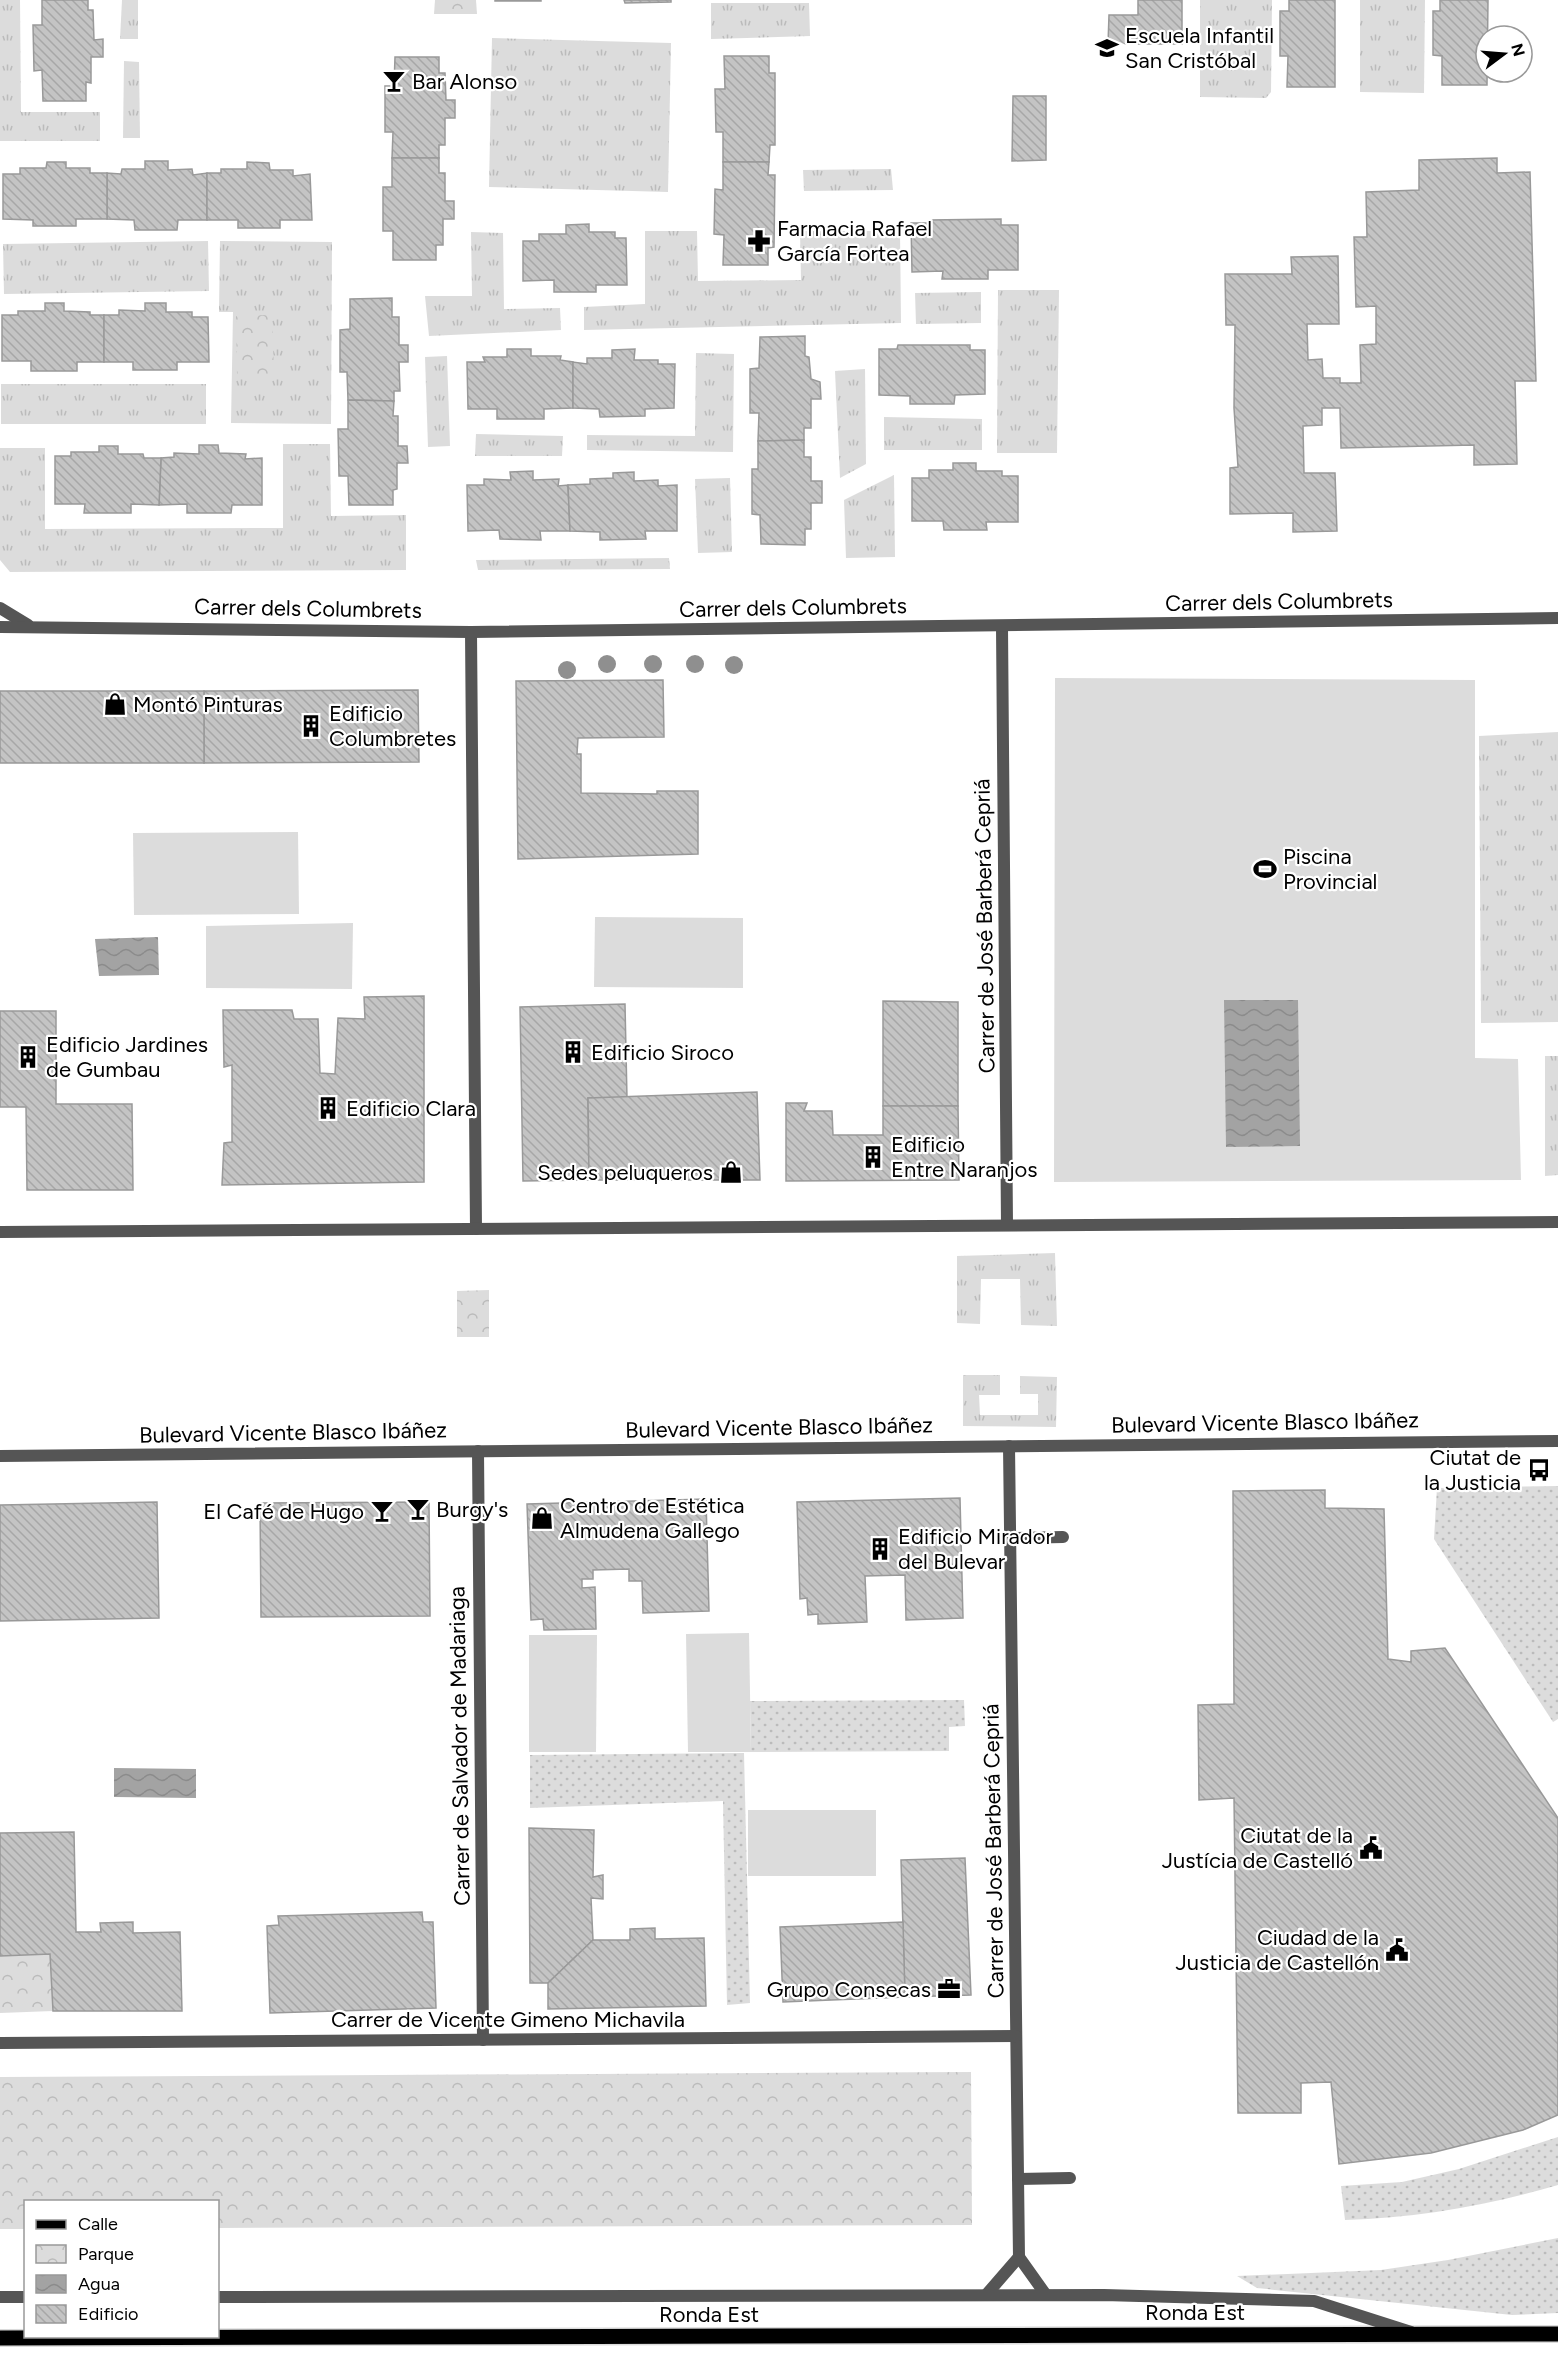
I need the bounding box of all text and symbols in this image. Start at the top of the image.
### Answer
place label: Escuela Infantil San Cristóbal [1125,22,1274,74]
north arrow [1474,24,1534,84]
school or university icon: Escuela Infantil San Cristóbal [1094,35,1120,61]
text: N [1507,41,1529,59]
bar icon: Bar Alonso [381,68,407,94]
place label: Bar Alonso [412,68,517,95]
place label: Farmacia Rafael García Fortea [777,215,932,267]
pharmacy icon: Farmacia Rafael García Fortea [746,228,772,254]
street label: Carrer dels Columbrets [1165,586,1393,617]
street label: Carrer dels Columbrets [679,592,907,623]
street label: Carrer dels Columbrets [194,593,422,624]
shop icon: Montó Pinturas [102,691,128,717]
place label: Montó Pinturas [133,691,283,718]
place label: Edificio Columbretes [329,700,456,752]
building icon: Edificio Columbretes [298,713,324,739]
street label: Carrer de José Barberá Cepriá [968,778,1001,1074]
place label: Piscina Provincial [1283,843,1377,895]
sports icon: Piscina Provincial [1252,856,1278,882]
place label: Edificio Jardines de Gumbau [46,1031,208,1083]
building icon: Edificio Siroco [560,1039,586,1065]
place label: Edificio Siroco [591,1039,734,1066]
building icon: Edificio Jardines de Gumbau [15,1044,41,1070]
building icon: Edificio Clara [315,1095,341,1121]
place label: Edificio Clara [346,1095,476,1122]
place label: Edificio Entre Naranjos [891,1131,1038,1183]
building icon: Edificio Entre Naranjos [860,1144,886,1170]
place label: Sedes peluqueros [537,1159,713,1186]
shop icon: Sedes peluqueros [718,1159,744,1185]
street label: Bulevard Vicente Blasco Ibáñez [1111,1406,1419,1439]
street label: Bulevard Vicente Blasco Ibáñez [625,1411,933,1444]
street label: Bulevard Vicente Blasco Ibáñez [139,1416,447,1449]
place label: Ciutat de la Justicia [1424,1444,1521,1496]
bus stop icon: Ciutat de la Justicia [1526,1457,1552,1483]
place label: Centro de Estética Almudena Gallego [560,1492,745,1544]
bar icon: Burgy's [405,1496,431,1522]
place label: Burgy's [436,1496,508,1523]
place label: El Café de Hugo [203,1498,364,1525]
bar icon: El Café de Hugo [369,1498,395,1524]
shop icon: Centro de Estética Almudena Gallego [529,1505,555,1531]
place label: Edificio Mirador del Bulevar [898,1523,1053,1575]
building icon: Edificio Mirador del Bulevar [867,1536,893,1562]
street label: Carrer de Salvador de Madariaga [443,1586,476,1906]
street label: Carrer de José Barberá Cepriá [977,1703,1010,1999]
place label: Ciutat de la Justícia de Castelló [1162,1822,1353,1874]
public building icon: Ciutat de la Justícia de Castelló [1358,1835,1384,1861]
place label: Ciudad de la Justicia de Castellón [1175,1924,1379,1976]
public building icon: Ciudad de la Justicia de Castellón [1384,1937,1410,1963]
place label: Grupo Consecas [767,1976,931,2003]
office icon: Grupo Consecas [936,1976,962,2002]
street label: Carrer de Vicente Gimeno Michavila [331,2006,685,2033]
legend [24,2200,219,2338]
text: Calle [78,2213,118,2235]
text: Parque [78,2243,134,2265]
text: Agua [78,2273,120,2295]
street label: Ronda Est [1145,2299,1245,2326]
street label: Ronda Est [659,2301,759,2328]
text: Edificio [78,2303,139,2325]

